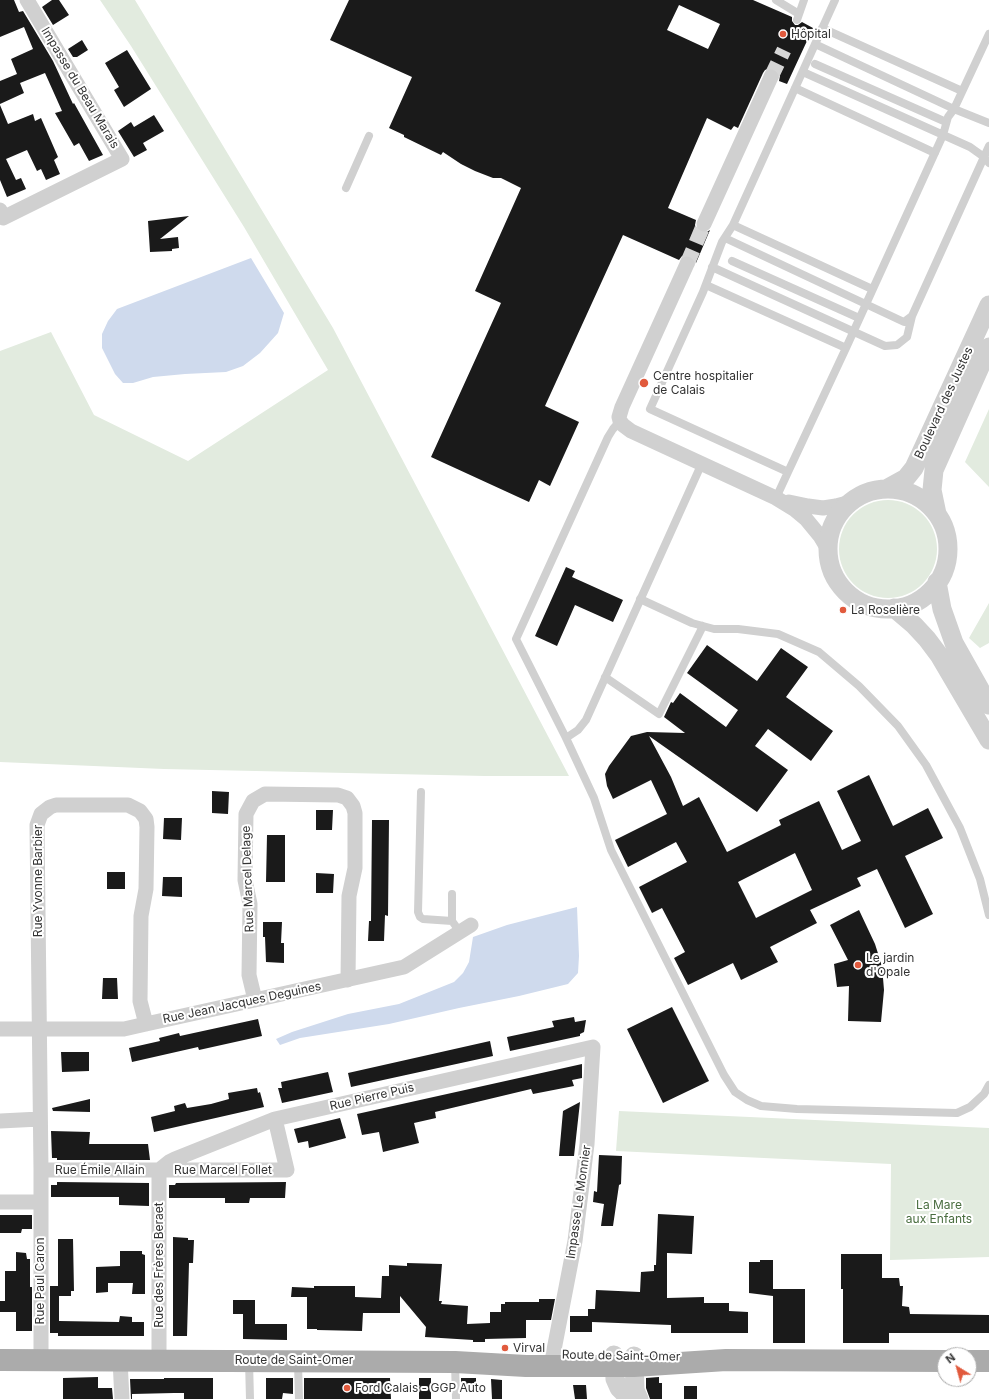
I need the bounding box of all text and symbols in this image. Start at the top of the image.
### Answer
street label: Impasse du Beau Marais [38,25,122,151]
place label: Hôpital [791,27,831,41]
marker: Hôpital [778,29,788,39]
street label: Boulevard des Justes [912,345,976,461]
place label: Centre hospitalier de Calais [653,369,753,397]
marker: Centre hospitalier de Calais [638,377,650,389]
place label: La Roselière [851,603,920,617]
marker: La Roselière [838,605,848,615]
street label: Rue Yvonne Barbier [31,825,45,937]
street label: Rue Marcel Delage [239,825,257,933]
place label: Le jardin d'Opale [866,951,914,979]
marker: Le jardin d'Opale [853,960,863,970]
street label: Rue Jean Jacques Deguines [162,979,322,1027]
street label: Rue Pierre Puis [328,1080,416,1114]
street label: Impasse Le Monnier [564,1144,594,1260]
street label: Rue Émile Allain [55,1163,145,1177]
street label: Rue Marcel Follet [174,1163,272,1177]
park label: La Mare aux Enfants [906,1198,972,1226]
street label: Rue des Frères Beraet [152,1202,166,1328]
street label: Rue Paul Caron [33,1237,47,1325]
place label: Virval [513,1341,545,1355]
marker: Virval [500,1343,510,1353]
north arrow [937,1347,977,1387]
street label: Route de Saint-Omer [562,1348,680,1364]
text: N [943,1350,958,1366]
street label: Route de Saint-Omer [235,1353,353,1367]
place label: Ford Calais - GGP Auto [355,1381,486,1395]
marker: Ford Calais - GGP Auto [342,1383,352,1393]

